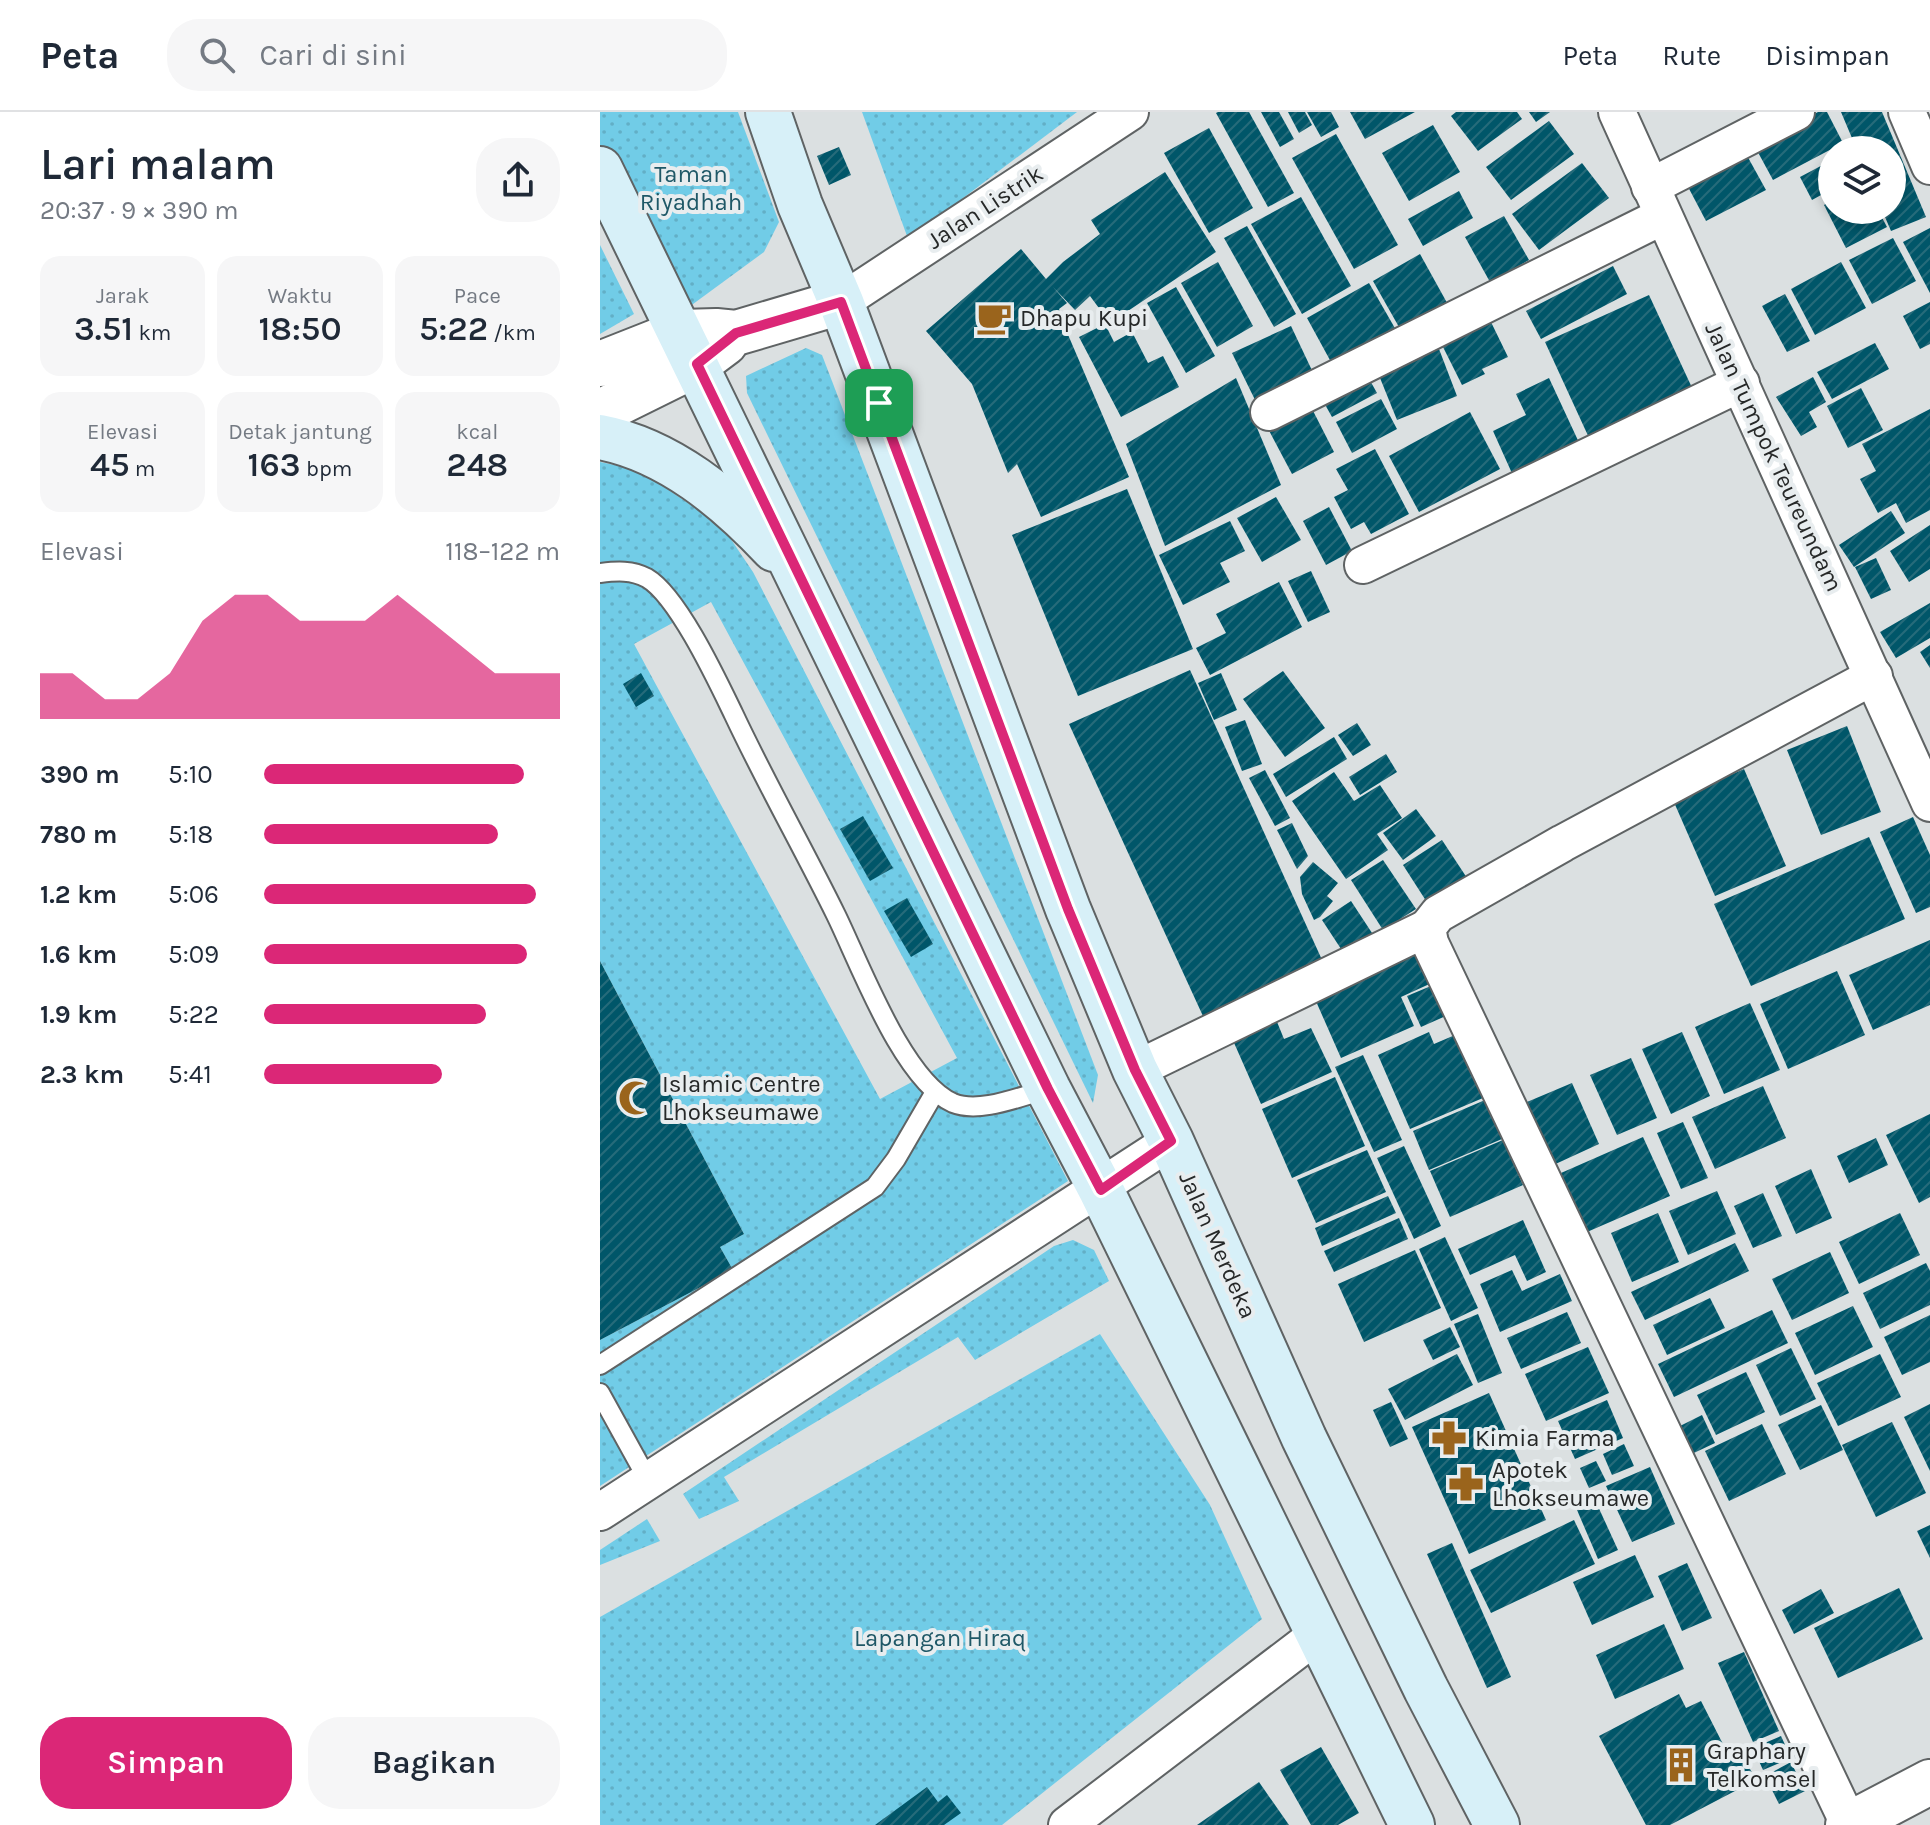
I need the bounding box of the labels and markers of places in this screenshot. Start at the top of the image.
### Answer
cafe icon: Dhapu Kupi [975,299,1013,337]
place label: Dhapu Kupi [1020,304,1148,332]
pin [845,369,913,437]
place label: Islamic Centre Lhokseumawe [662,1070,821,1126]
mosque icon: Islamic Centre Lhokseumawe [617,1079,655,1117]
pharmacy icon: Kimia Farma [1430,1419,1468,1457]
place label: Kimia Farma [1475,1424,1615,1452]
place label: Apotek Lhokseumawe [1492,1456,1649,1512]
pharmacy icon: Apotek Lhokseumawe [1447,1465,1485,1503]
place label: Graphary Telkomsel [1707,1737,1817,1793]
building icon: Graphary Telkomsel [1662,1746,1700,1784]

